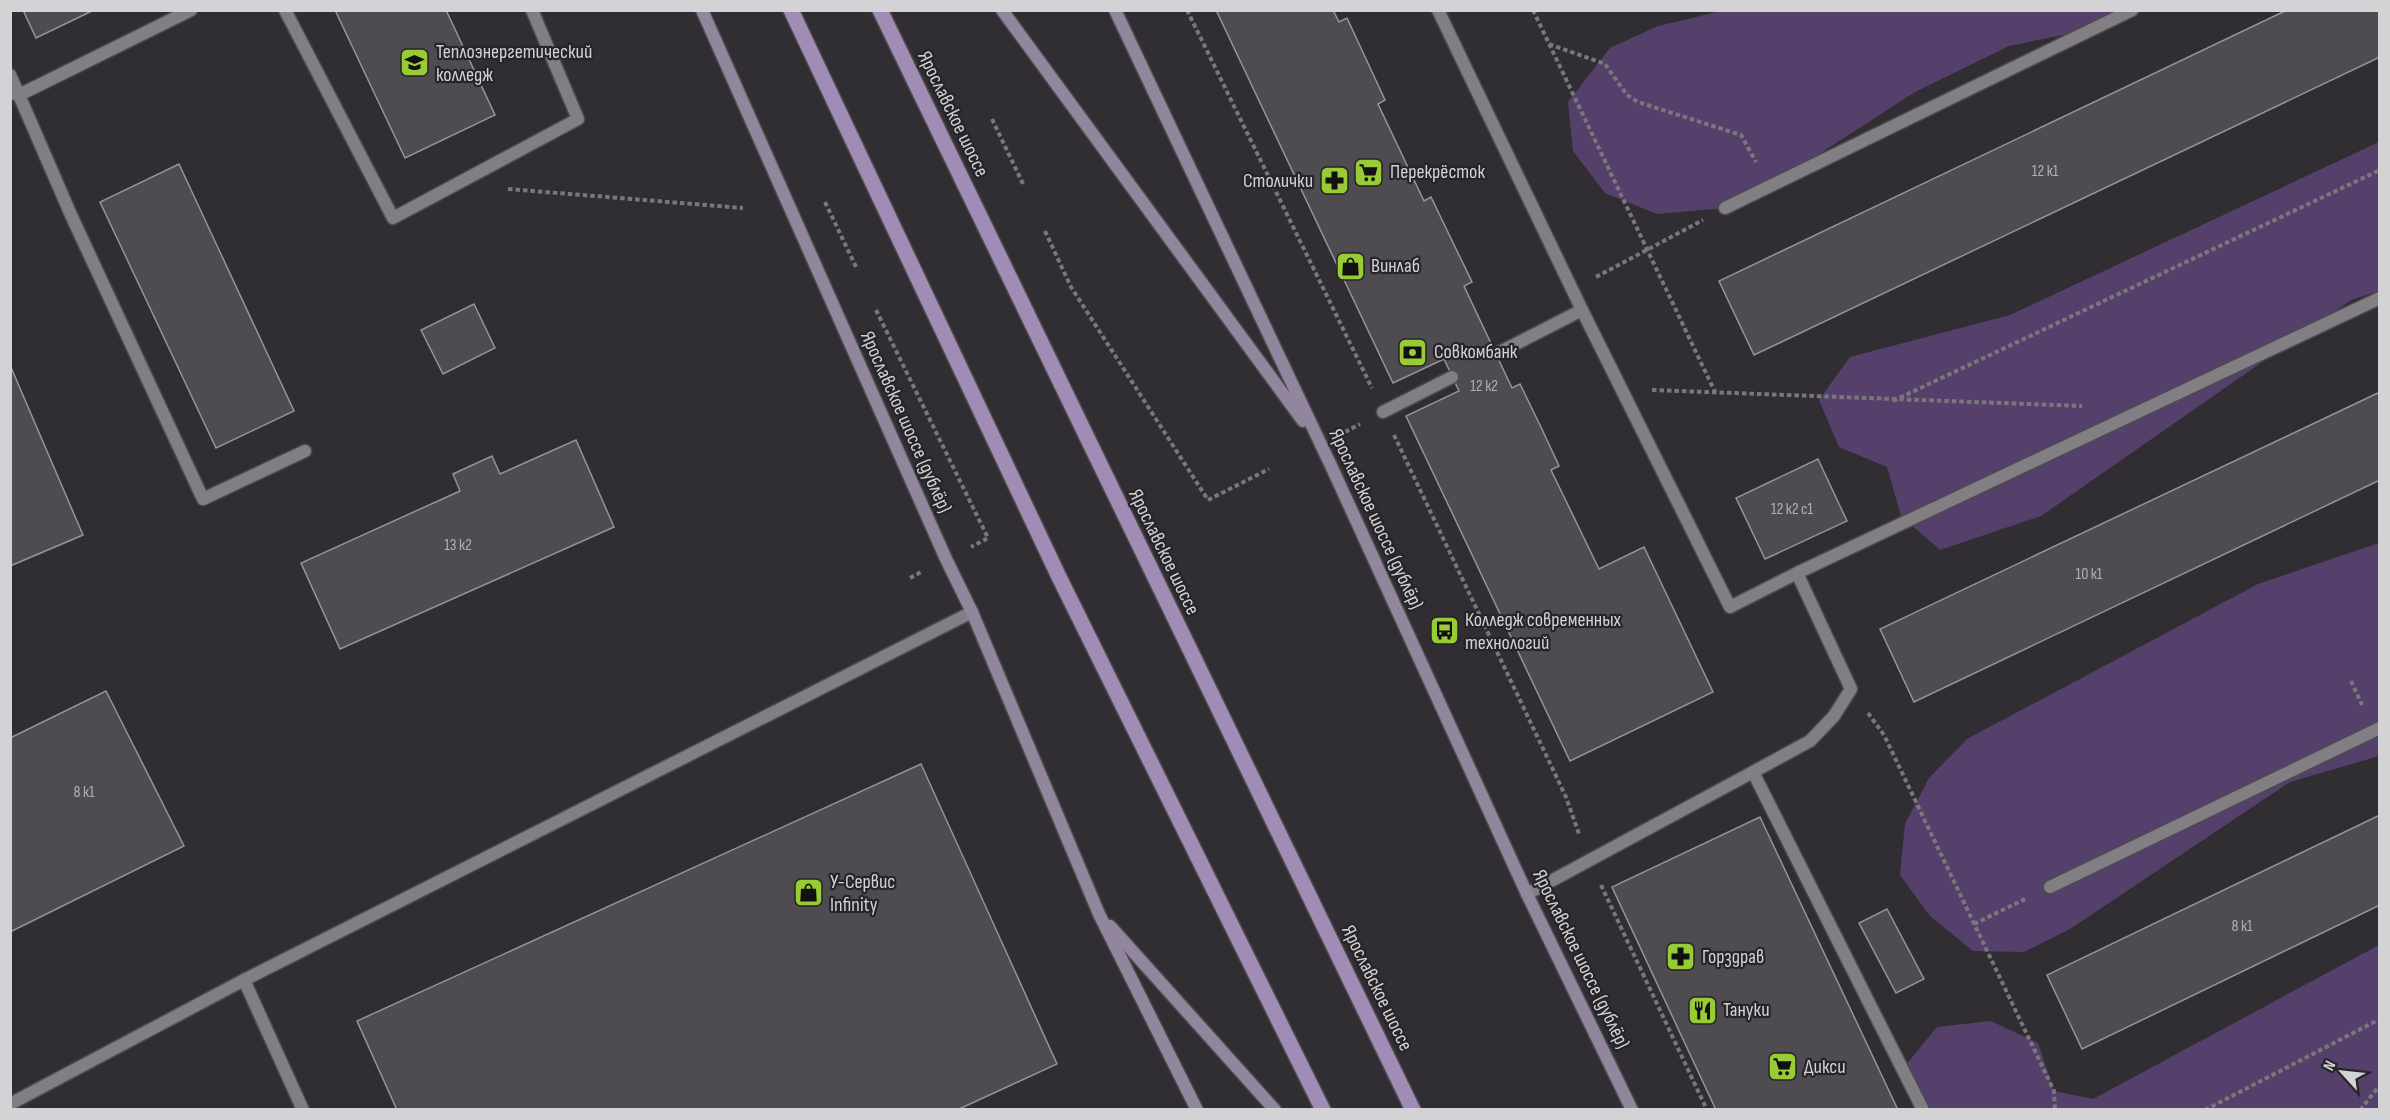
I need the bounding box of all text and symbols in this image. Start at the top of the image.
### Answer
place label: Теплоэнергетический колледж [436,40,592,87]
school or university icon: Теплоэнергетический колледж [399,47,431,79]
street label: Ярославское шоссе [912,47,994,181]
supermarket icon: Перекрёсток [1353,156,1385,188]
place label: Перекрёсток [1390,160,1485,184]
house number: 12 к1 [2032,162,2059,181]
pharmacy icon: Столички [1318,165,1350,197]
place label: Столички [1243,169,1313,193]
shop icon: Винлаб [1334,250,1366,282]
place label: Винлаб [1371,254,1420,278]
street label: Ярославское шоссе (дублёр) [855,327,957,517]
bank icon: Совкомбанк [1397,336,1429,368]
place label: Совкомбанк [1434,340,1518,364]
house number: 12 к2 [1470,377,1498,396]
street label: Ярославское шоссе (дублёр) [1324,425,1428,613]
street label: Ярославское шоссе [1123,485,1205,619]
house number: 12 к2 с1 [1771,500,1813,519]
house number: 13 к2 [444,536,472,555]
house number: 10 к1 [2076,565,2103,584]
place label: Колледж современных технологий [1465,608,1622,655]
bus stop icon: Колледж современных технологий [1428,615,1460,647]
house number: 8 к1 [73,783,95,802]
street label: Ярославское шоссе (дублёр) [1527,866,1635,1052]
place label: У-Сервис Infinity [830,870,895,917]
shop icon: У-Сервис Infinity [793,877,825,909]
house number: 8 к1 [2231,917,2253,936]
street label: Ярославское шоссе [1336,921,1418,1055]
pharmacy icon: Горздрав [1665,941,1697,973]
place label: Горздрав [1702,945,1764,969]
restaurant icon: Тануки [1686,994,1718,1026]
place label: Тануки [1723,998,1770,1022]
north arrow [2312,1042,2372,1102]
supermarket icon: Дикси [1767,1051,1799,1083]
place label: Дикси [1804,1055,1846,1079]
text: N [2320,1058,2340,1074]

